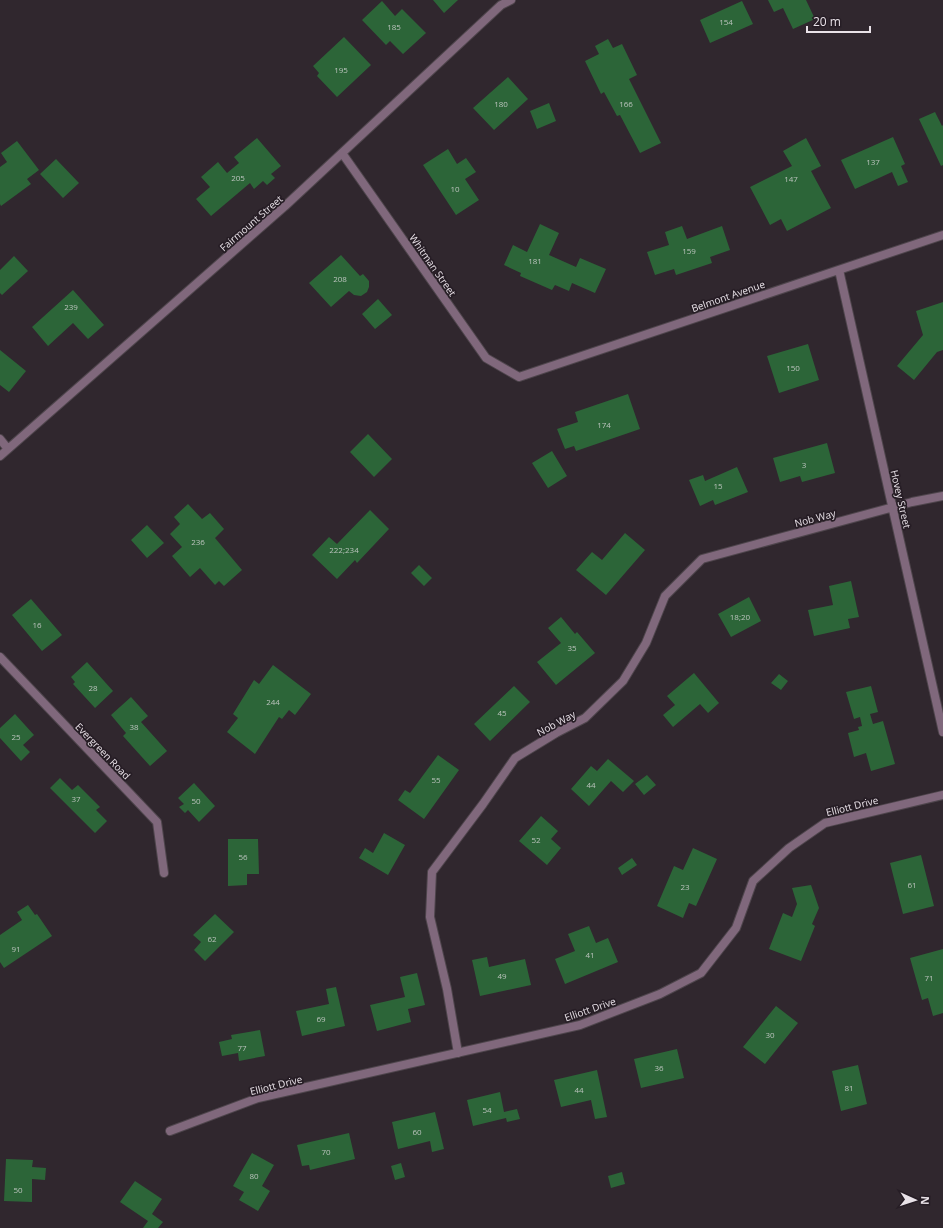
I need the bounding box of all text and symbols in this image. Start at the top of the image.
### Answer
scale bar [807,8,870,34]
text: 20 m [813,13,841,30]
house number: 154 [719,16,733,27]
house number: 185 [387,21,401,32]
house number: 195 [334,64,348,75]
house number: 180 [494,98,508,109]
house number: 166 [619,98,633,109]
house number: 137 [866,156,880,167]
house number: 205 [231,172,245,183]
house number: 147 [784,173,798,184]
house number: 10 [450,183,460,194]
street label: Fairmount Street [217,192,286,254]
street label: Whitman Street [406,231,460,299]
house number: 159 [682,245,696,256]
house number: 181 [528,255,542,266]
house number: 208 [333,273,347,284]
street label: Belmont Avenue [689,277,767,315]
house number: 239 [64,301,78,312]
house number: 150 [786,362,800,373]
house number: 174 [597,419,611,430]
house number: 3 [802,459,807,470]
street label: Hovey Street [887,468,915,530]
house number: 15 [713,480,723,491]
street label: Nob Way [793,506,838,530]
house number: 236 [191,536,205,547]
house number: 222;234 [329,544,359,555]
house number: 18;20 [730,611,751,622]
house number: 16 [32,619,42,630]
house number: 35 [567,642,577,653]
house number: 28 [88,682,98,693]
house number: 244 [266,696,280,707]
street label: Nob Way [534,706,579,739]
house number: 45 [497,707,507,718]
street label: Evergreen Road [72,720,134,782]
house number: 38 [129,721,139,732]
house number: 25 [11,731,21,742]
house number: 55 [431,774,441,785]
house number: 44 [586,779,596,790]
house number: 37 [71,793,81,804]
street label: Elliott Drive [824,793,880,819]
house number: 50 [191,795,201,806]
house number: 52 [531,834,541,845]
house number: 56 [238,851,248,862]
house number: 61 [907,879,917,890]
house number: 23 [680,881,690,892]
house number: 62 [207,933,217,944]
house number: 91 [11,943,21,954]
house number: 41 [585,949,595,960]
house number: 49 [497,970,507,981]
house number: 71 [924,972,934,983]
street label: Elliott Drive [562,994,618,1024]
house number: 69 [316,1013,326,1024]
house number: 30 [765,1029,775,1040]
house number: 77 [237,1042,247,1053]
house number: 36 [654,1062,664,1073]
street label: Elliott Drive [248,1072,304,1098]
house number: 81 [844,1082,854,1093]
house number: 44 [574,1084,584,1095]
house number: 54 [482,1104,492,1115]
house number: 60 [412,1126,422,1137]
house number: 70 [321,1146,331,1157]
house number: 80 [249,1170,259,1181]
north arrow [895,1180,935,1220]
house number: 50 [13,1184,23,1195]
text: N [918,1196,933,1205]

